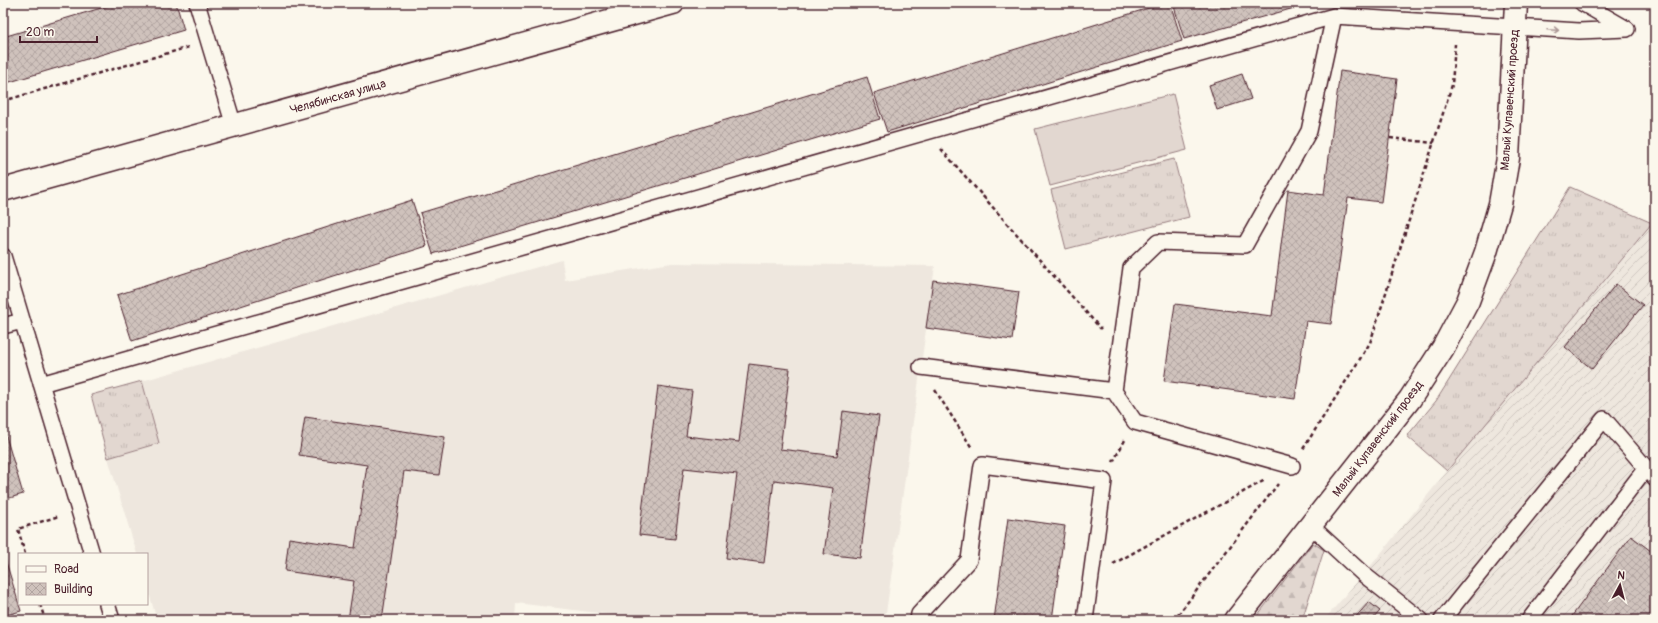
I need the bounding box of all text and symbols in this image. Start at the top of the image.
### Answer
scale bar [20,18,97,44]
text: 20 m [26,25,55,40]
one-way arrow [1547,26,1560,34]
street label: Малый Купавенский проезд [1498,28,1522,171]
street label: Челябинская улица [288,76,388,118]
street label: Малый Купавенский проезд [1330,377,1427,500]
legend [18,553,148,605]
text: Road [54,562,79,577]
north arrow [1600,565,1640,605]
text: N [1617,569,1626,583]
text: Building [54,582,93,597]

